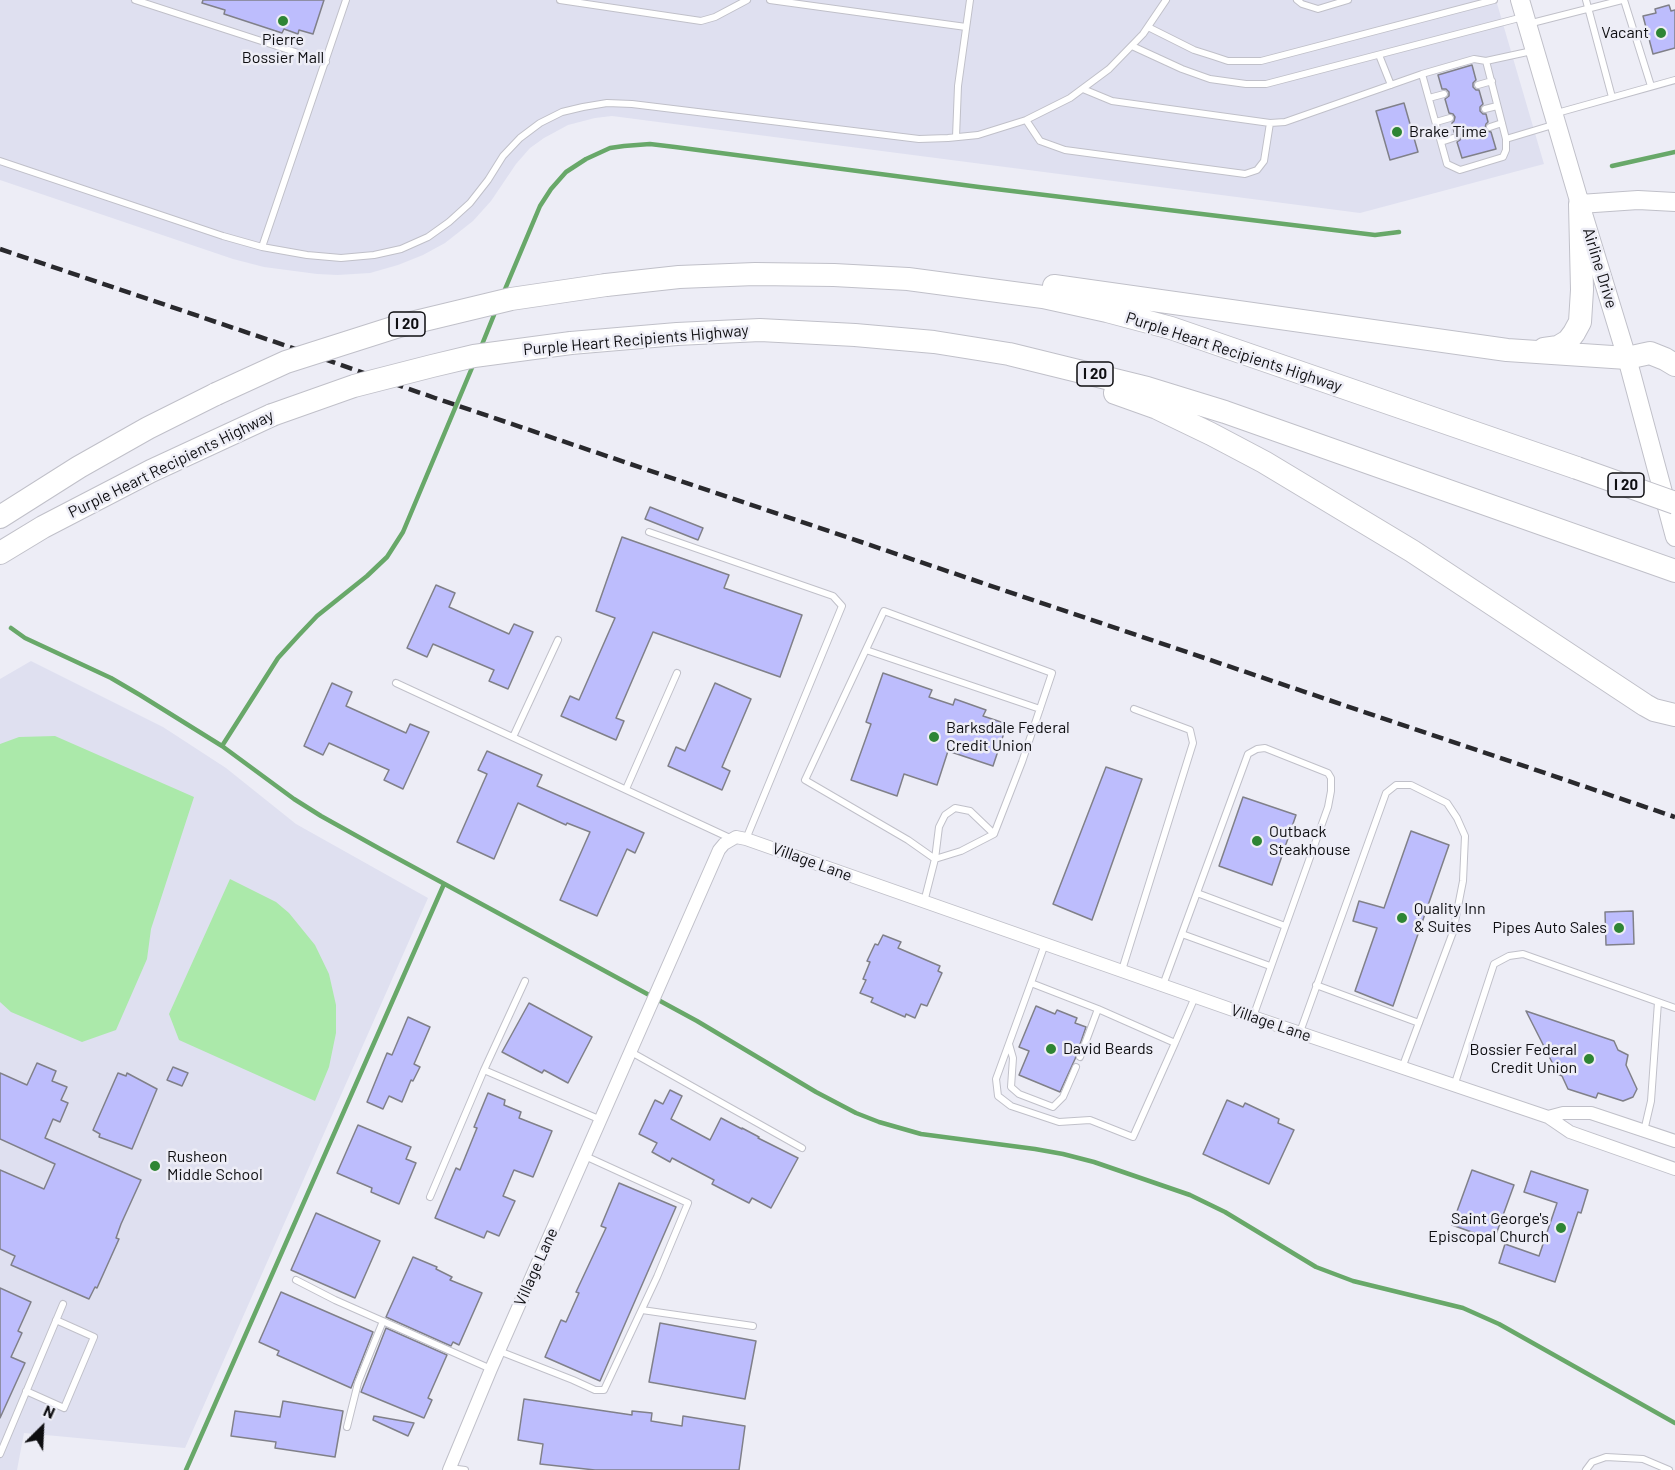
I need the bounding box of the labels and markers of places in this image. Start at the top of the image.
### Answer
marker: Pierre Bossier Mall [276,14,290,28]
place label: Vacant [1601,23,1649,43]
marker: Vacant [1654,26,1668,40]
place label: Pierre Bossier Mall [242,30,324,68]
place label: Brake Time [1409,122,1487,142]
marker: Brake Time [1390,125,1404,139]
place label: Barksdale Federal Credit Union [946,718,1070,756]
marker: Barksdale Federal Credit Union [927,730,941,744]
place label: Outback Steakhouse [1269,822,1351,860]
marker: Outback Steakhouse [1250,834,1264,848]
place label: Quality Inn & Suites [1414,899,1486,937]
marker: Quality Inn & Suites [1395,911,1409,925]
place label: Pipes Auto Sales [1492,918,1607,938]
marker: Pipes Auto Sales [1612,921,1626,935]
place label: David Beards [1063,1039,1153,1059]
place label: Bossier Federal Credit Union [1470,1040,1577,1078]
marker: David Beards [1044,1042,1058,1056]
marker: Bossier Federal Credit Union [1582,1052,1596,1066]
place label: Rusheon Middle School [167,1147,263,1185]
marker: Rusheon Middle School [148,1159,162,1173]
place label: Saint George's Episcopal Church [1428,1209,1549,1247]
marker: Saint George's Episcopal Church [1554,1221,1568,1235]

